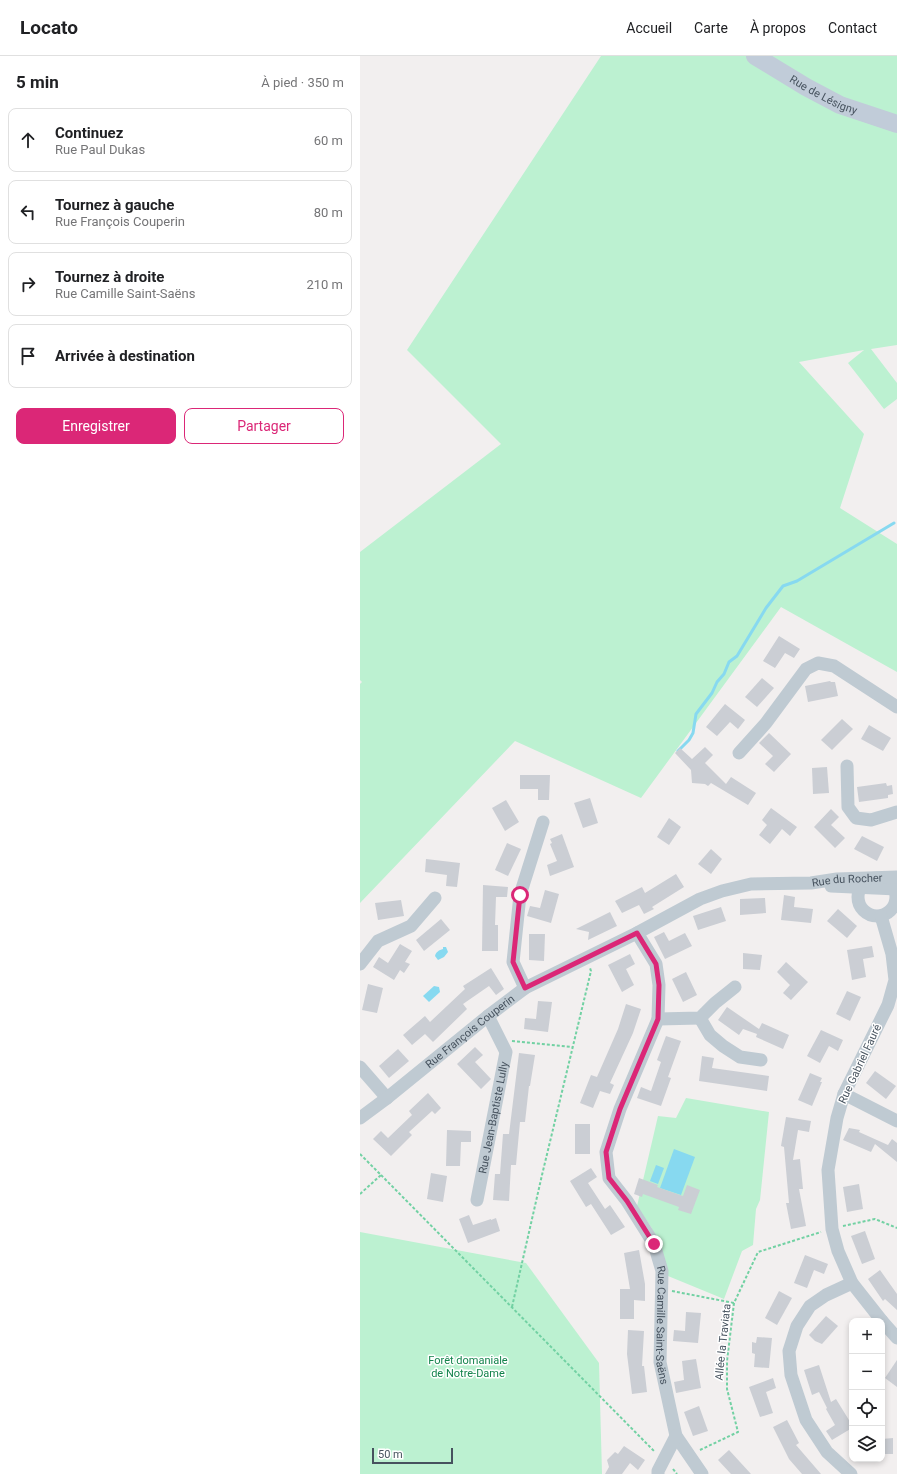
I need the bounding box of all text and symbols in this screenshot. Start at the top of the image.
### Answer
text: Locato [20,16,78,39]
text: Accueil [626,20,672,36]
text: Carte [694,20,728,36]
text: À propos [750,20,806,36]
text: Contact [828,20,877,36]
text: 5 min [16,72,59,92]
street label: Rue de Lésigny [788,72,860,117]
text: À pied · 350 m [261,75,344,90]
text: Continuez [55,124,123,142]
icon: ahead [17,129,39,151]
text: 60 m [314,133,343,148]
text: Rue Paul Dukas [55,142,145,157]
text: Tournez à gauche [55,196,174,214]
icon: left [17,201,39,223]
text: 80 m [314,205,343,220]
text: Rue François Couperin [55,214,185,229]
text: Tournez à droite [55,268,164,286]
icon: right [17,273,39,295]
text: 210 m [306,277,343,292]
text: Rue Camille Saint-Saëns [55,286,195,301]
icon: arrive [17,345,39,367]
text: Arrivée à destination [55,347,195,365]
button: Enregistrer [16,408,176,444]
button: Partager [184,408,344,444]
street label: Rue du Rocher [811,871,883,889]
route start [511,886,529,904]
street label: Rue François Couperin [423,992,517,1071]
street label: Rue Gabriel Fauré [836,1022,884,1106]
street label: Rue Jean-Baptiste Lully [476,1060,511,1175]
route end [645,1235,663,1253]
street label: Rue Camille Saint-Saëns [653,1264,671,1386]
street label: Allée la Traviata [712,1303,734,1381]
map controls [849,1318,885,1462]
button: + [849,1318,885,1354]
park label: Forêt domaniale de Notre-Dame [428,1354,508,1380]
button: − [849,1354,885,1390]
button: locate [849,1390,885,1426]
button: layers [849,1426,885,1462]
scale bar [372,1446,453,1465]
text: 50 m [378,1448,403,1461]

